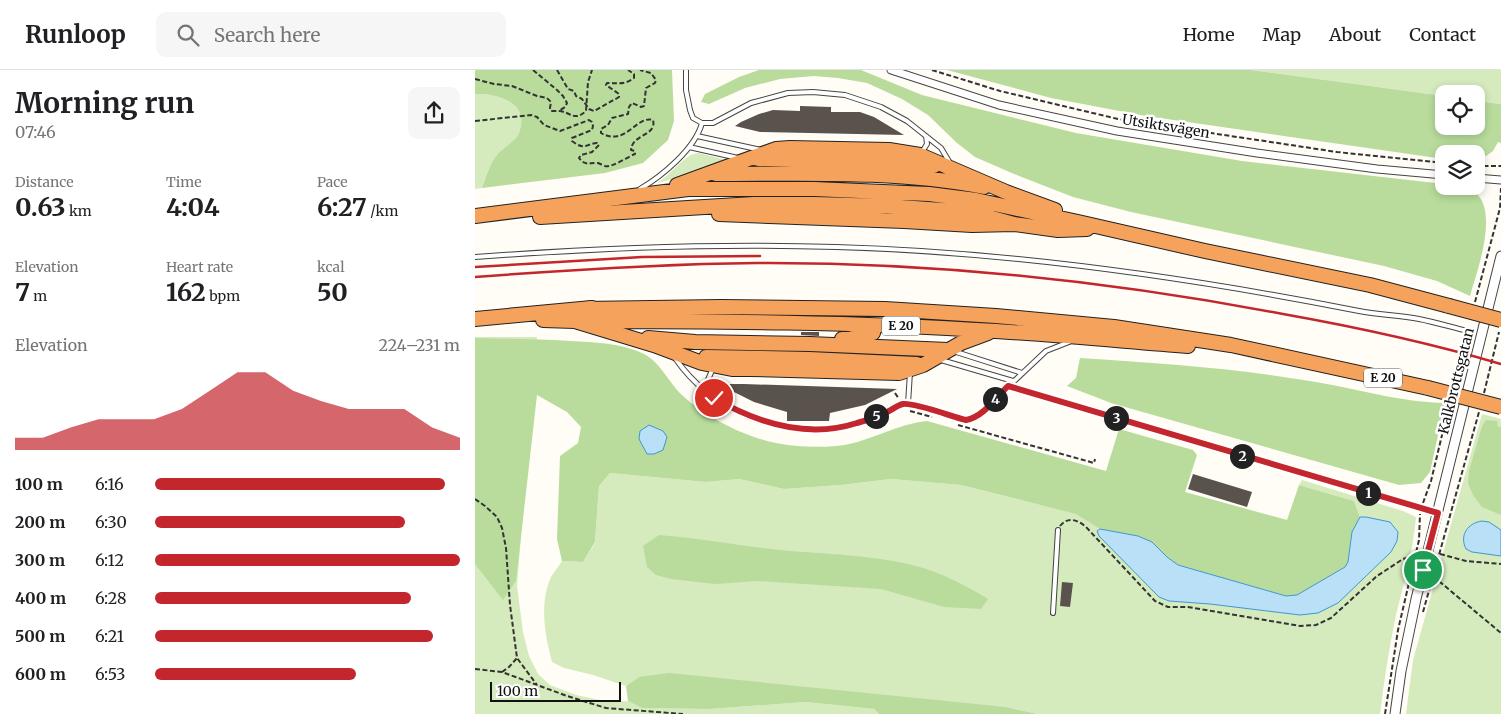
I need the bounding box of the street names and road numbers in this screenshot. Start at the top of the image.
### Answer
street label: Utsiktsvägen [1121,110,1211,142]
road number: E 20 [882,317,920,336]
street label: Kalkbrottsgatan [1434,326,1478,436]
road number: E 20 [1364,368,1402,388]

